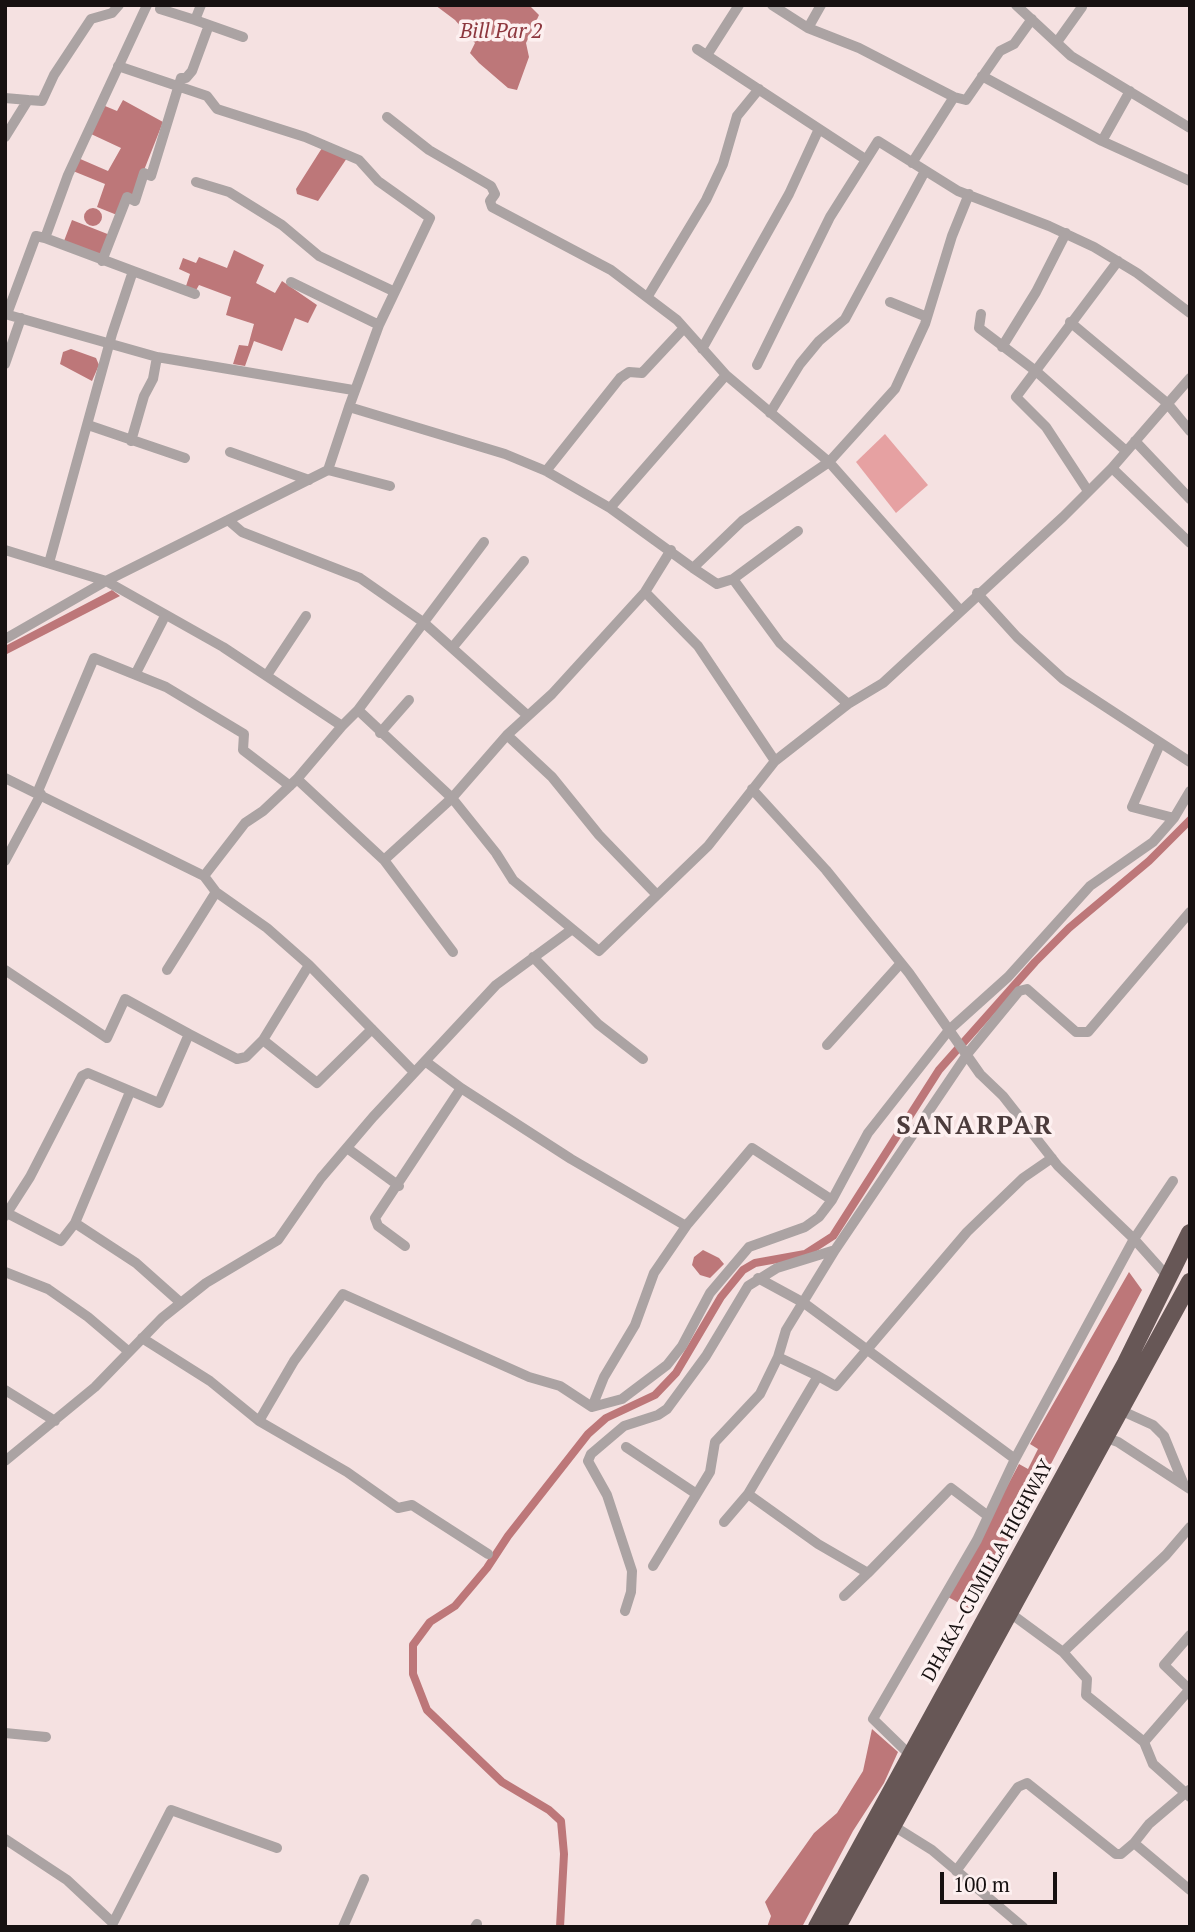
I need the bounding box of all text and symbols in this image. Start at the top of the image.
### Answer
water label: Bill Par 2 [460,19,542,45]
district label: SANARPAR [897,1111,1053,1143]
street label: DHAKA–CUMILLA HIGHWAY [917,1456,1059,1686]
scale bar [943,1858,1060,1902]
text: 100 m [953,1870,1010,1898]

